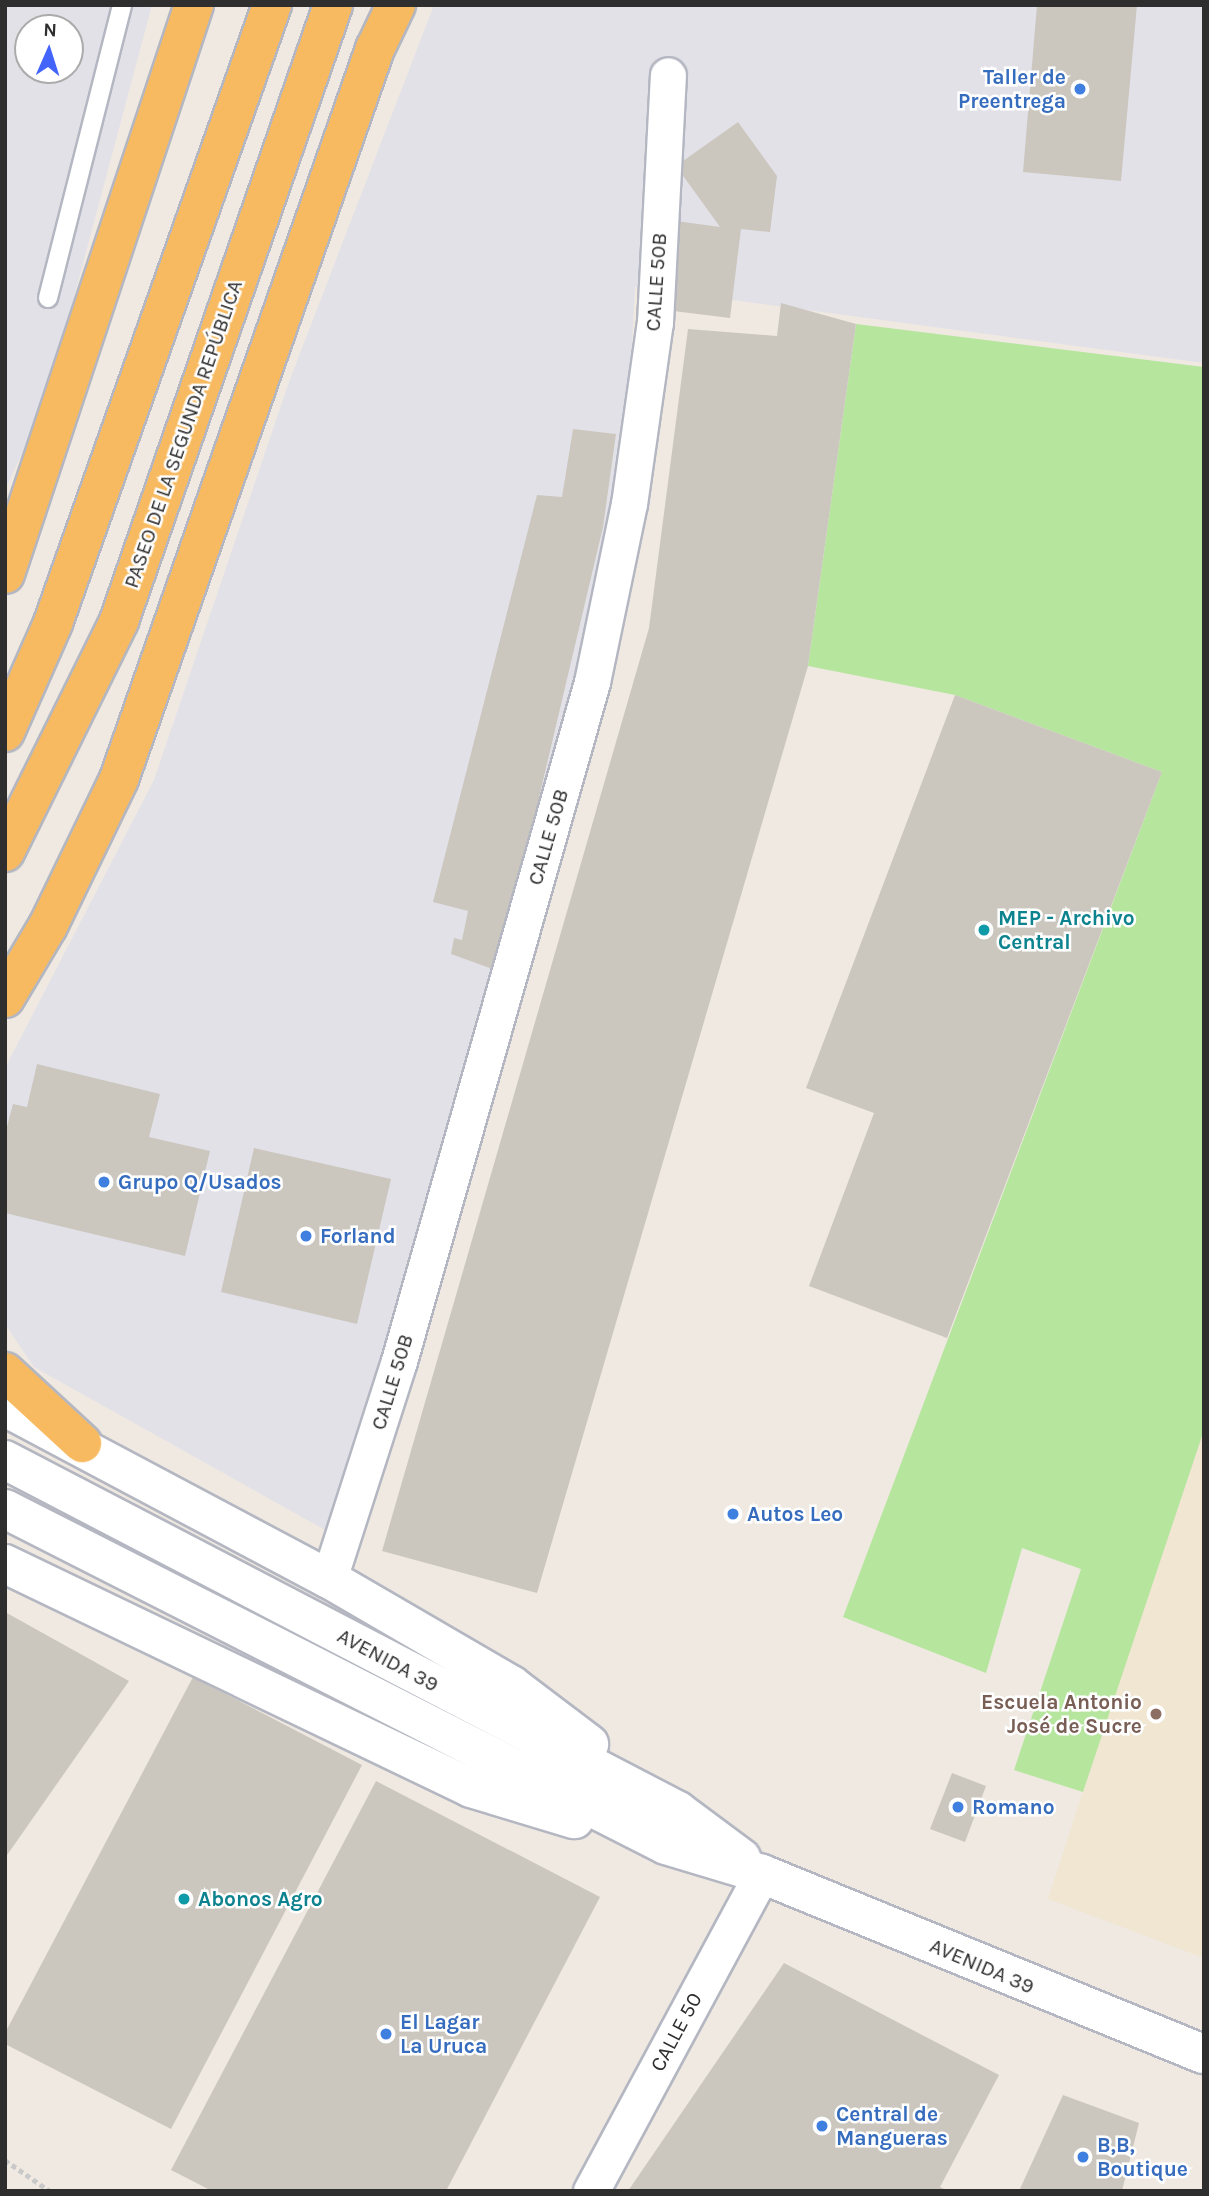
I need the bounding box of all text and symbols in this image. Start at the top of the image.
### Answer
north arrow [14,14,84,84]
text: N [43,19,57,41]
place label: Taller de Preentrega [958,64,1066,114]
marker: Taller de Preentrega [1072,81,1088,97]
street label: CALLE 50B [640,232,672,332]
street label: PASEO DE LA SEGUNDA REPÚBLICA [118,277,248,591]
street label: CALLE 50B [522,786,574,888]
place label: MEP - Archivo Central [998,905,1135,955]
marker: MEP - Archivo Central [976,922,992,938]
place label: Grupo Q/Usados [118,1169,282,1195]
marker: Grupo Q/Usados [96,1174,112,1190]
place label: Forland [320,1223,396,1249]
marker: Forland [298,1228,314,1244]
street label: CALLE 50B [366,1331,418,1433]
place label: Autos Leo [747,1501,843,1527]
marker: Autos Leo [725,1506,741,1522]
street label: AVENIDA 39 [333,1623,443,1697]
place label: Escuela Antonio José de Sucre [981,1689,1142,1739]
marker: Escuela Antonio José de Sucre [1148,1706,1164,1722]
place label: Romano [972,1794,1055,1820]
marker: Romano [950,1799,966,1815]
place label: Abonos Agro [198,1886,323,1912]
marker: Abonos Agro [176,1891,192,1907]
street label: AVENIDA 39 [926,1933,1038,1999]
street label: CALLE 50 [645,1988,707,2076]
place label: El Lagar La Uruca [400,2009,487,2059]
marker: El Lagar La Uruca [378,2026,394,2042]
place label: Central de Mangueras [836,2101,948,2151]
marker: Central de Mangueras [814,2118,830,2134]
place label: B,B, Boutique [1097,2132,1188,2182]
marker: B,B, Boutique [1075,2149,1091,2165]

